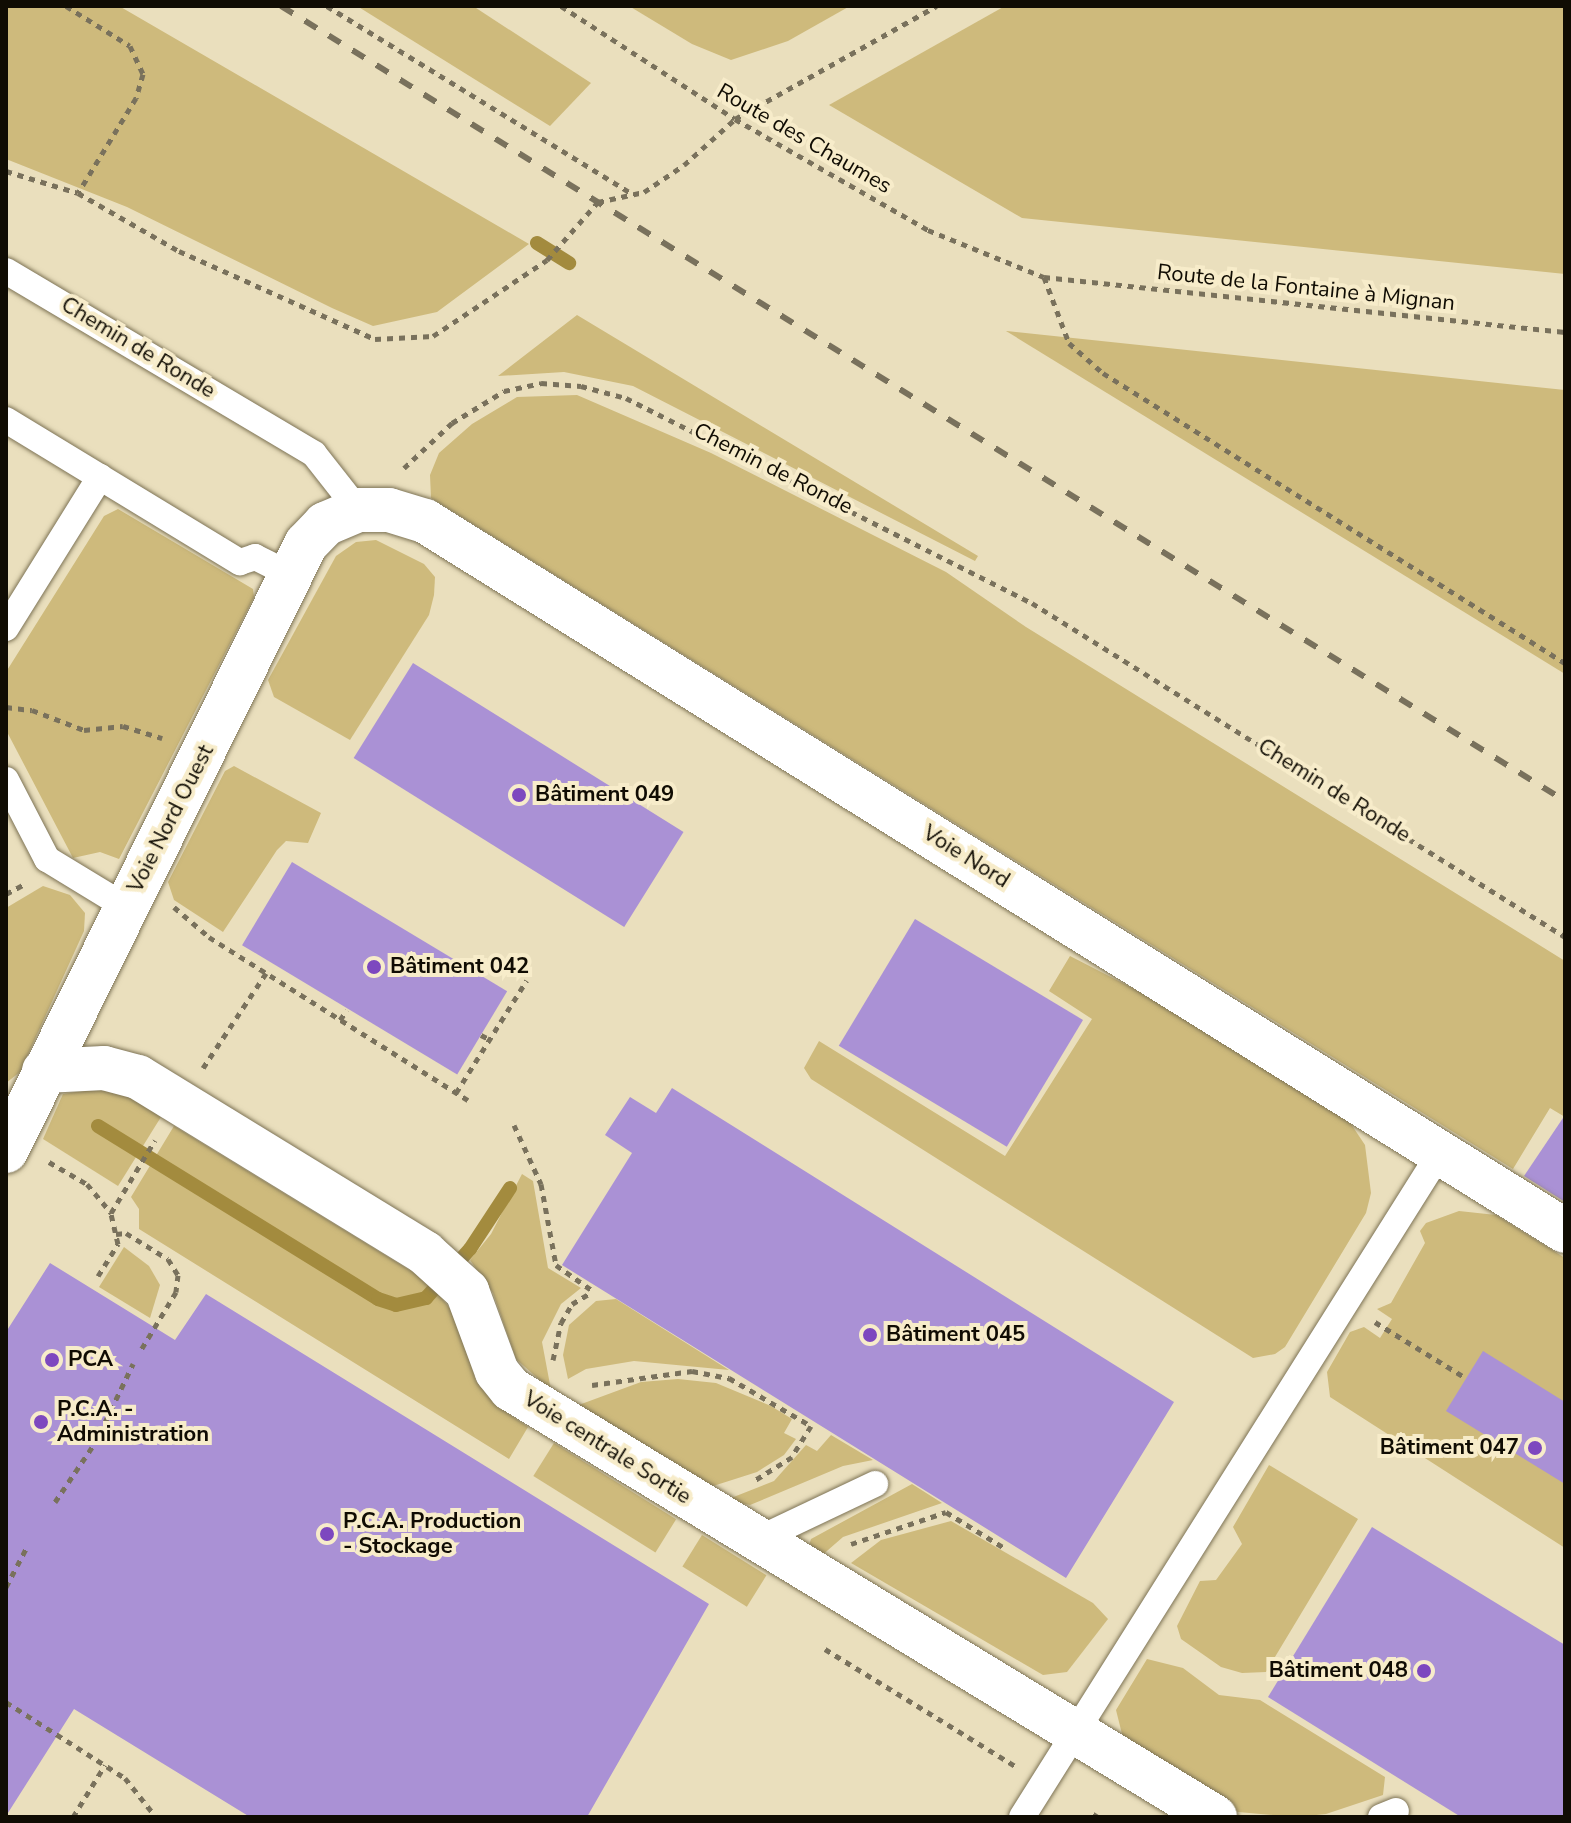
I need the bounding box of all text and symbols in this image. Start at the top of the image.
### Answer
street label: Route des Chaumes [712,78,896,200]
street label: Route de la Fontaine à Mignan [1156,259,1456,317]
street label: Chemin de Ronde [56,292,220,404]
street label: Chemin de Ronde [689,418,857,520]
street label: Chemin de Ronde [1253,733,1415,849]
street label: Voie Nord Ouest [122,741,220,897]
place label: Bâtiment 049 [535,782,674,808]
marker: Bâtiment 049 [510,786,528,804]
street label: Voie Nord [918,820,1014,894]
place label: Bâtiment 042 [390,954,529,980]
marker: Bâtiment 042 [365,958,383,976]
place label: Bâtiment 045 [886,1322,1025,1348]
marker: Bâtiment 045 [861,1326,879,1344]
place label: PCA [68,1347,113,1373]
marker: PCA [43,1351,61,1369]
street label: Voie centrale Sortie [518,1386,696,1510]
place label: P.C.A. - Administration [57,1396,209,1448]
marker: P.C.A. - Administration [32,1413,50,1431]
place label: Bâtiment 047 [1380,1435,1519,1461]
marker: Bâtiment 047 [1526,1439,1544,1457]
place label: P.C.A. Production - Stockage [343,1508,521,1560]
marker: P.C.A. Production - Stockage [318,1525,336,1543]
place label: Bâtiment 048 [1269,1658,1408,1684]
marker: Bâtiment 048 [1415,1662,1433,1680]

